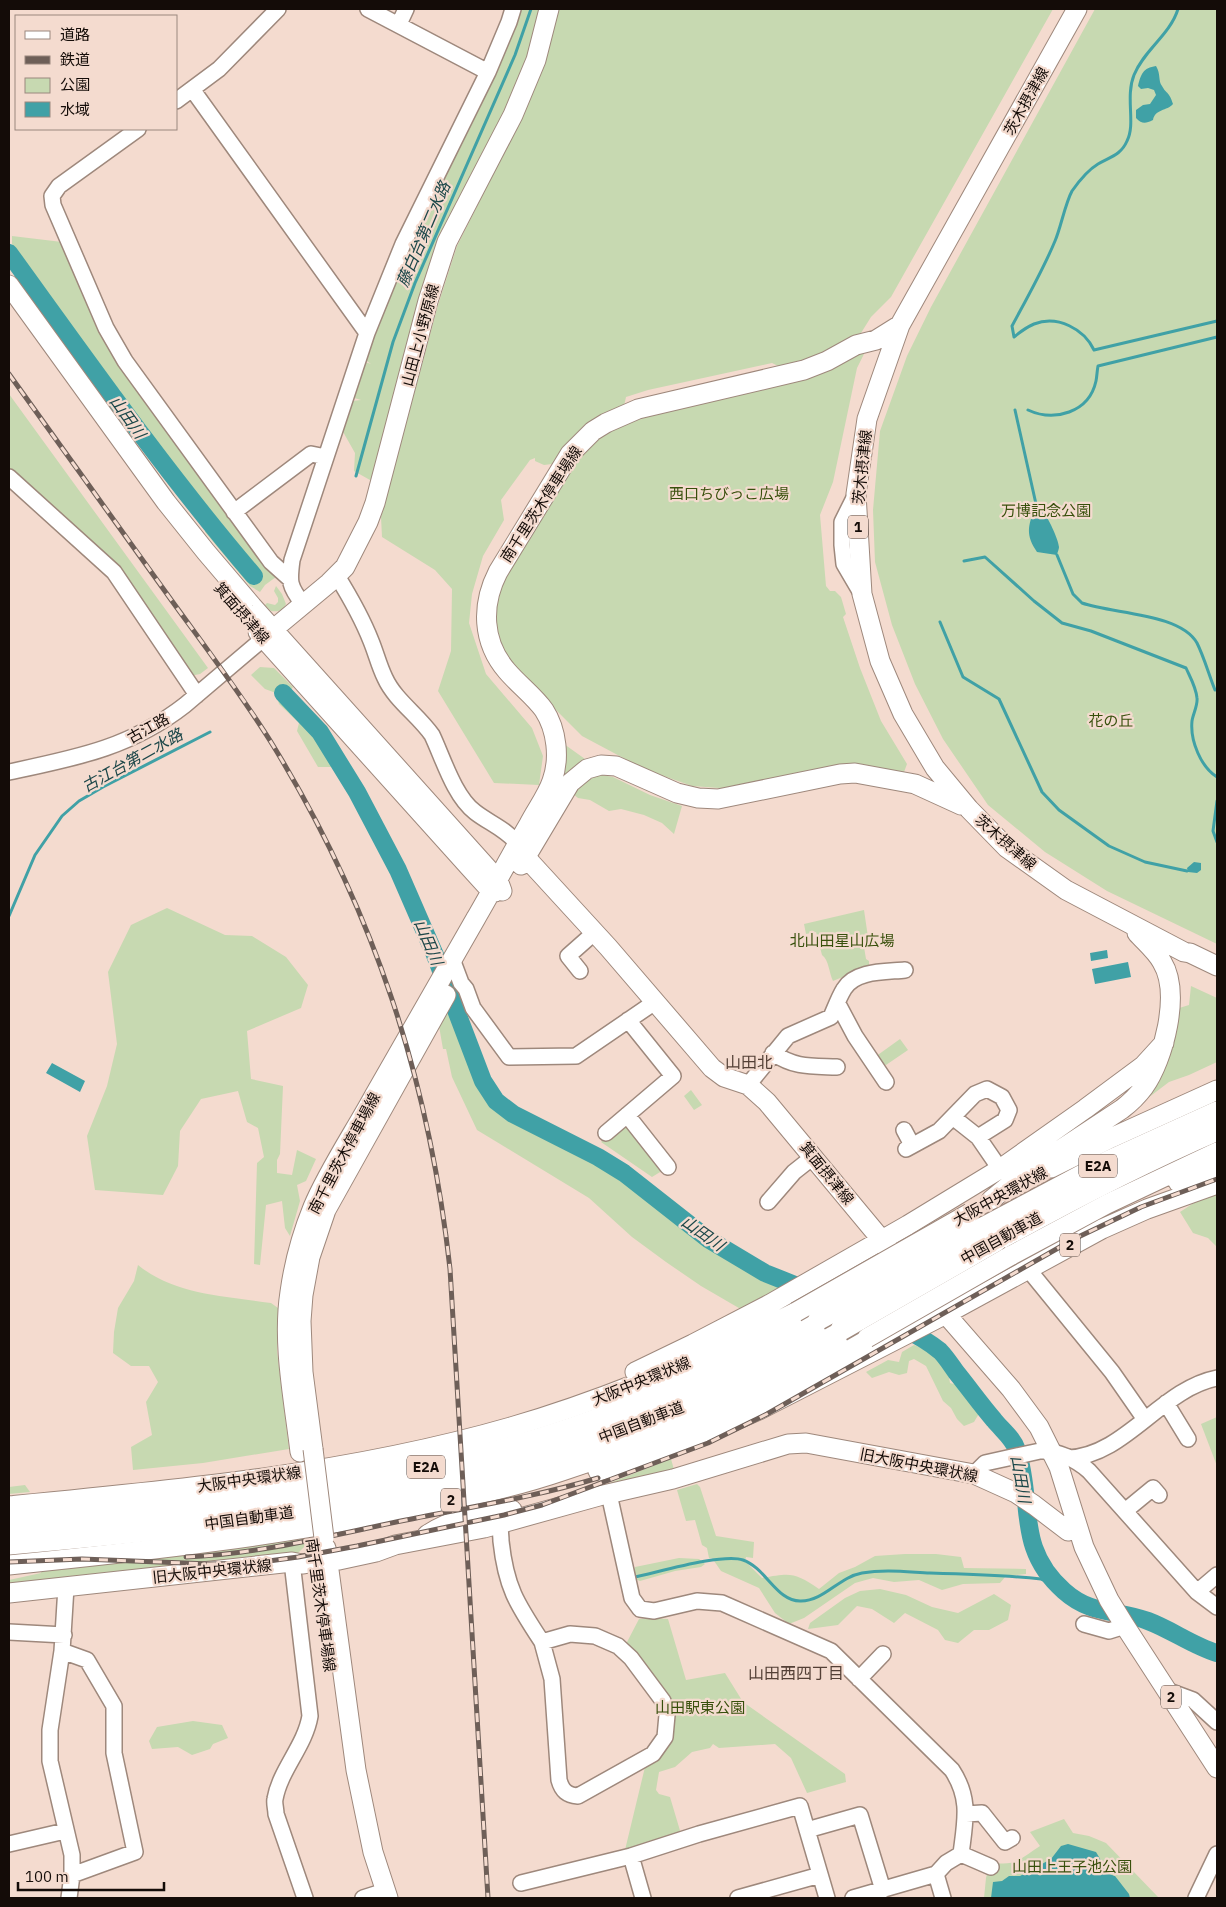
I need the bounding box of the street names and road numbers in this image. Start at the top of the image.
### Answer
street label: 茨木摂津線 [1000,64,1052,138]
street label: 山田上小野原線 [397,282,443,388]
street label: 茨木摂津線 [849,429,875,505]
street label: 南千里茨木停車場線 [496,442,586,566]
road number: 1 [848,516,868,538]
street label: 箕面摂津線 [210,578,274,648]
street label: 古江路 [124,709,172,747]
street label: 茨木摂津線 [971,810,1041,874]
street label: 南千里茨木停車場線 [304,1089,384,1217]
street label: 箕面摂津線 [796,1138,858,1208]
road number: E2A [1079,1154,1117,1178]
street label: 大阪中央環状線 [949,1162,1051,1230]
street label: 中国自動車道 [957,1208,1045,1268]
road number: 2 [1060,1234,1080,1256]
street label: 大阪中央環状線 [589,1353,693,1409]
street label: 中国自動車道 [596,1397,686,1447]
street label: 旧大阪中央環状線 [858,1444,980,1486]
road number: E2A [407,1455,445,1478]
street label: 大阪中央環状線 [196,1462,302,1496]
road number: 2 [441,1488,461,1512]
street label: 中国自動車道 [203,1502,295,1534]
street label: 南千里茨木停車場線 [302,1537,340,1673]
street label: 旧大阪中央環状線 [151,1555,273,1587]
road number: 2 [1161,1685,1181,1708]

